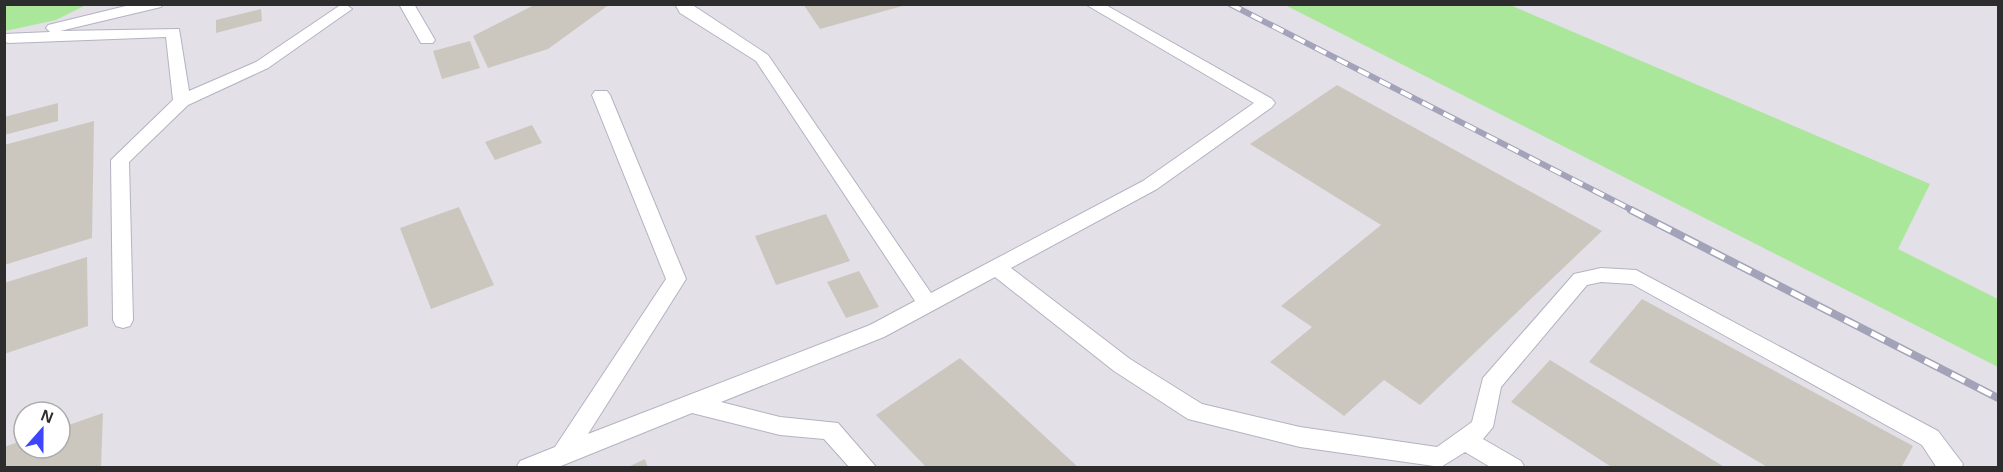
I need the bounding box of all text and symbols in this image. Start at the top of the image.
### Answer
north arrow [12,400,72,460]
text: N [39,406,56,426]

